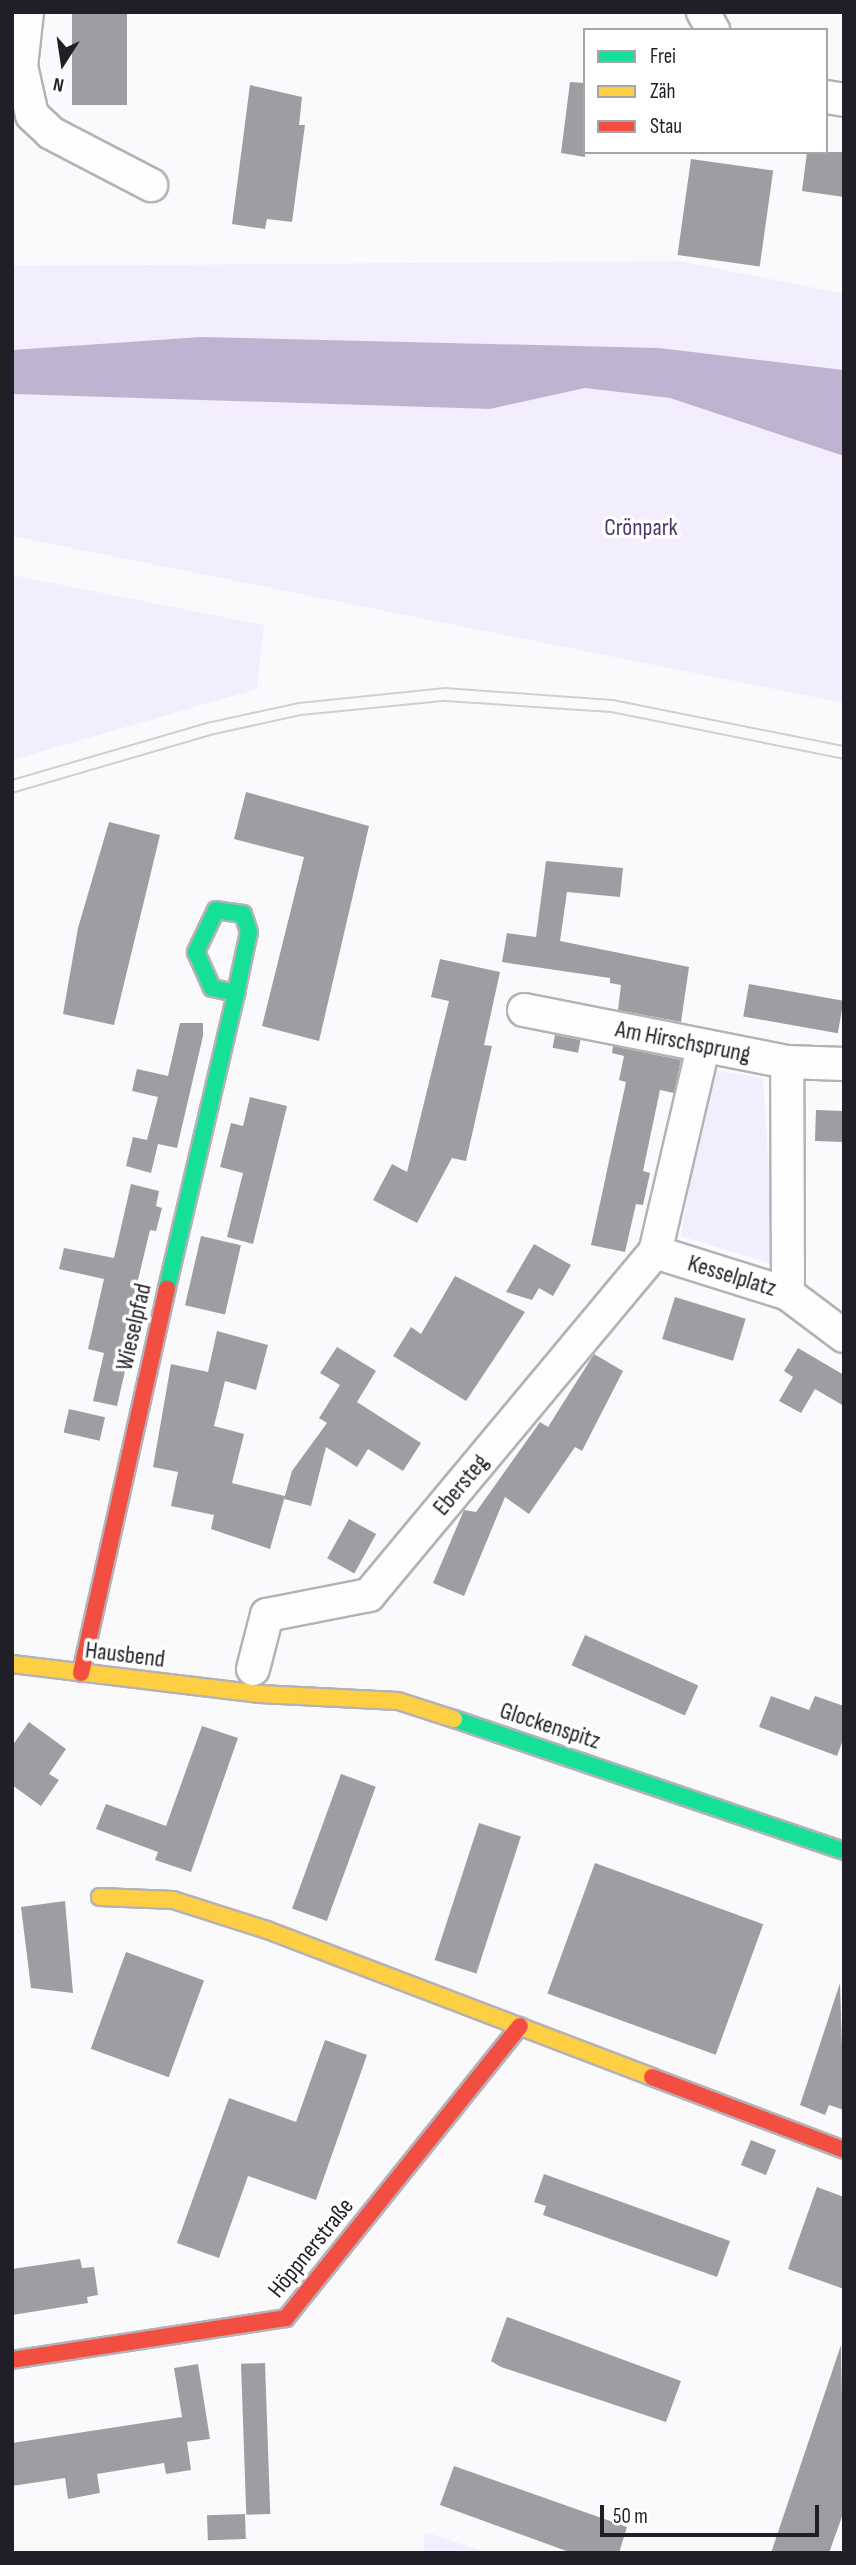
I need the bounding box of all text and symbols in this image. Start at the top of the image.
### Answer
north arrow [28,28,98,98]
legend [583,28,828,154]
text: Frei [650,44,676,69]
text: N [51,72,66,96]
text: Zäh [650,79,676,104]
text: Stau [650,114,682,139]
park label: Crönpark [604,514,678,542]
street label: Am Hirschsprung [613,1015,753,1069]
street label: Kesselplatz [684,1249,780,1303]
street label: Wieselpfad [110,1281,158,1373]
street label: Ebersteg [427,1449,495,1521]
street label: Hausbend [84,1636,166,1674]
street label: Glockenspitz [496,1696,604,1756]
street label: Höppnerstraße [262,2192,360,2304]
scale bar [604,2492,823,2536]
text: 50 m [613,2504,648,2529]

